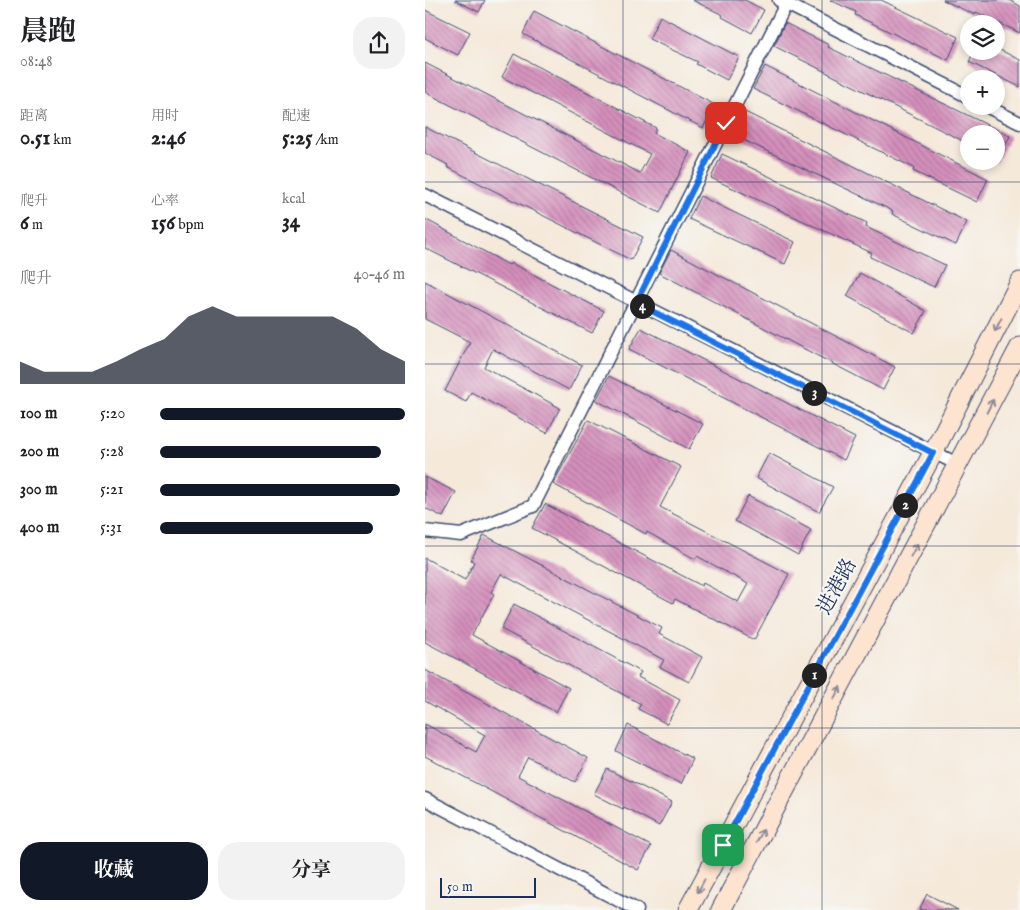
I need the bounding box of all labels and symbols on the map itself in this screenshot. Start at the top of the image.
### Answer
pin [705,102,747,144]
pin: 4 [629,294,655,318]
one-way arrow [993,317,1002,332]
pin: 3 [801,380,827,406]
one-way arrow [985,399,995,414]
pin: 2 [893,492,917,518]
one-way arrow [909,543,919,557]
street label: 进港路 [812,554,862,619]
pin: 1 [801,662,827,688]
one-way arrow [833,686,842,701]
pin [702,824,744,866]
one-way arrow [756,829,765,844]
scale bar [440,875,536,898]
one-way arrow [696,879,706,894]

